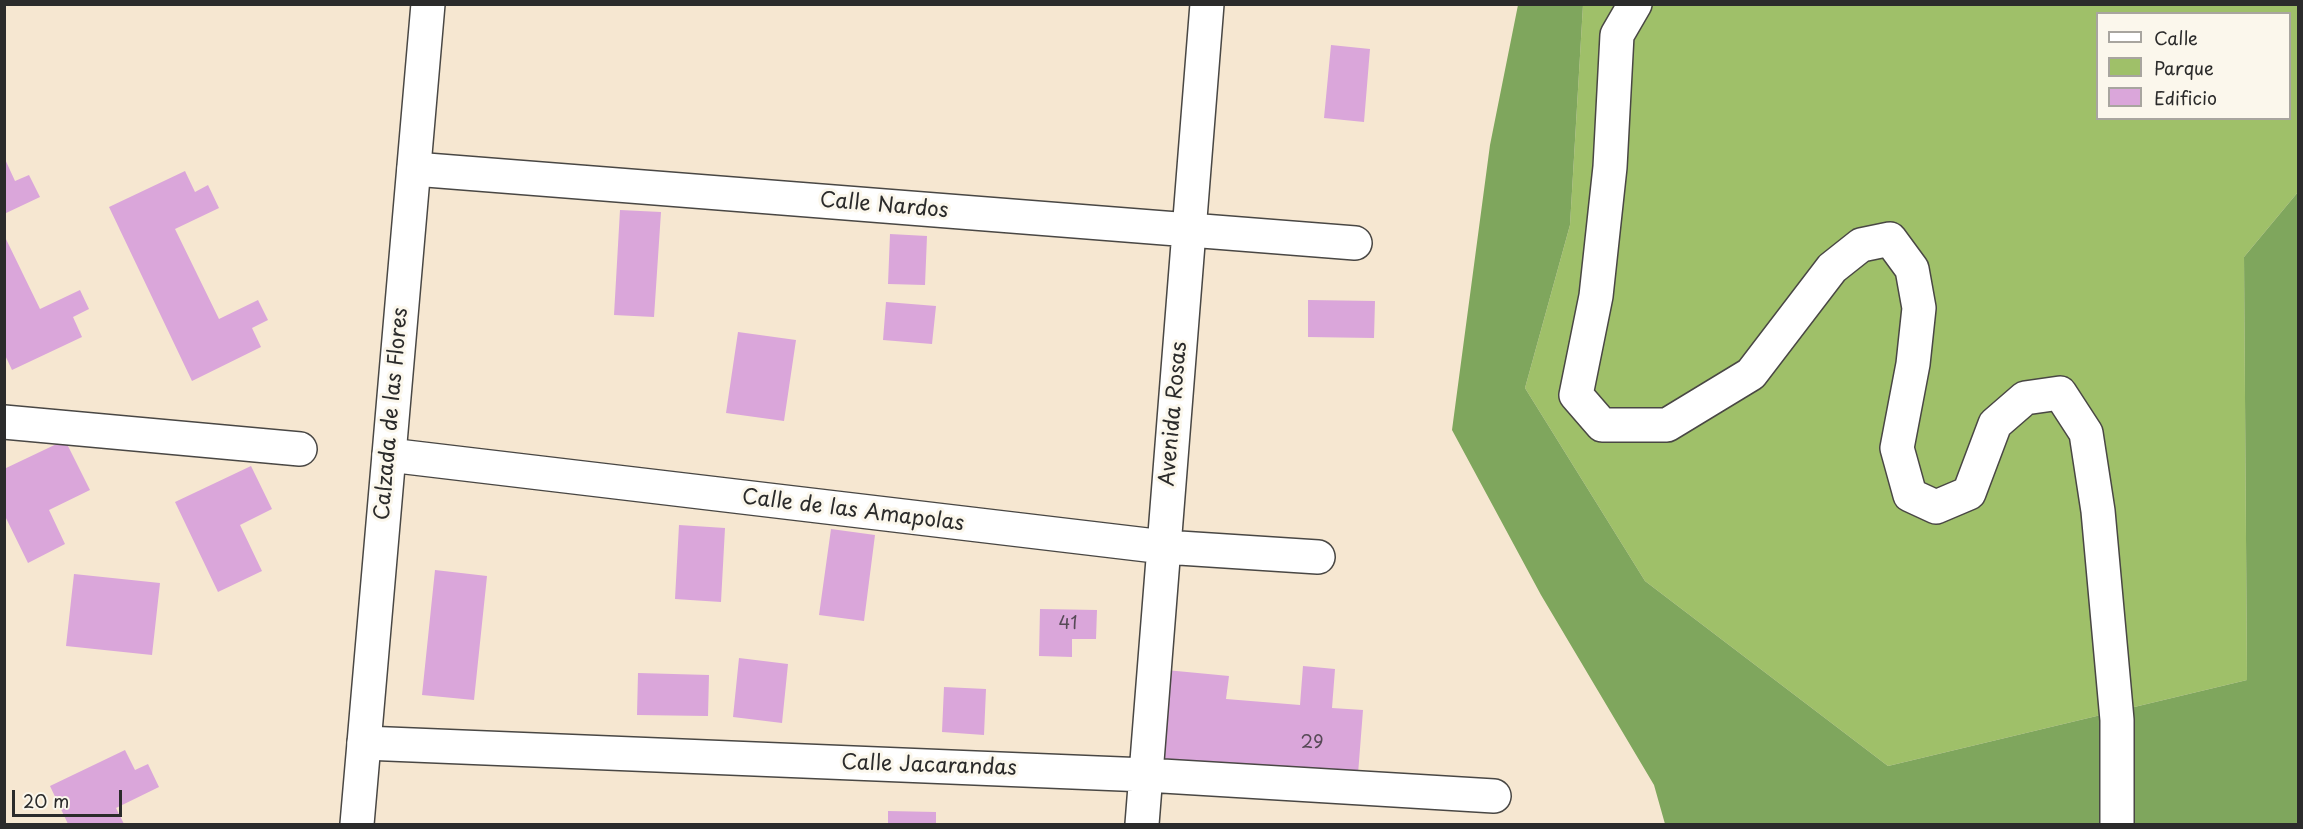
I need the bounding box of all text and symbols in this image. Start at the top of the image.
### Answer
legend [2096,12,2291,120]
text: Calle [2154,24,2198,51]
text: Parque [2154,54,2214,81]
text: Edificio [2154,84,2217,111]
street label: Calle Nardos [819,188,949,224]
street label: Calzada de las Flores [370,307,414,521]
street label: Avenida Rosas [1155,341,1193,487]
street label: Calle de las Amapolas [741,485,965,537]
house number: 41 [1059,613,1077,635]
house number: 29 [1301,732,1323,754]
street label: Calle Jacarandas [841,750,1017,782]
scale bar [15,778,124,816]
text: 20 m [23,787,69,814]

